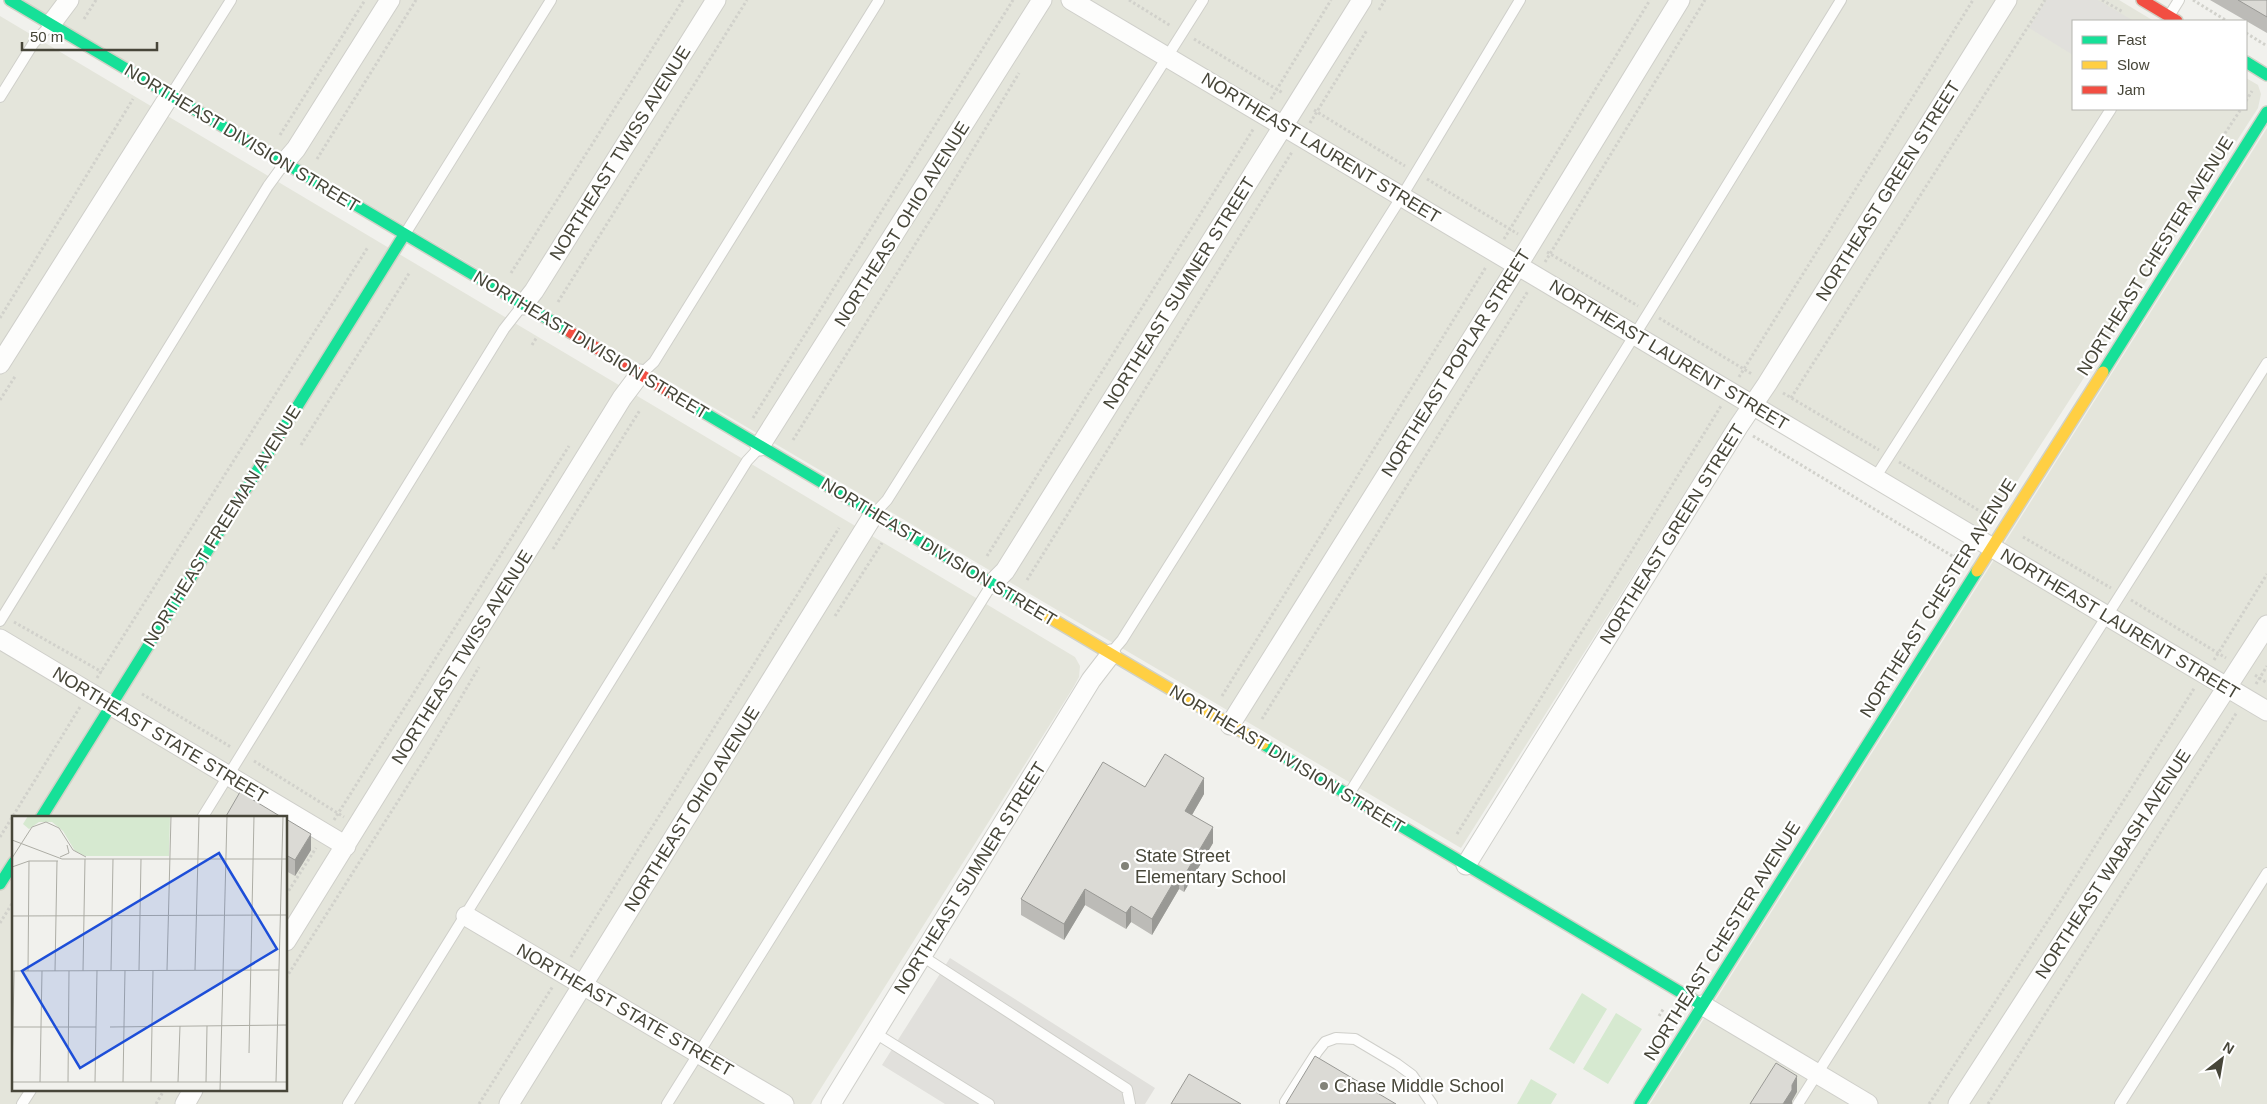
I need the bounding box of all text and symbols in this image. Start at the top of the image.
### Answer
scale bar [22,20,158,52]
legend [2072,20,2247,110]
text: 50 m [30,28,63,45]
text: Fast [2117,31,2147,48]
street label: NORTHEAST TWISS AVENUE [546,42,694,264]
text: Slow [2117,56,2150,73]
street label: NORTHEAST DIVISION STREET [121,60,363,216]
street label: NORTHEAST LAURENT STREET [1198,69,1444,227]
street label: NORTHEAST GREEN STREET [1812,77,1964,305]
text: Jam [2117,81,2145,98]
street label: NORTHEAST OHIO AVENUE [830,118,974,330]
street label: NORTHEAST CHESTER AVENUE [2073,133,2237,379]
street label: NORTHEAST SUMNER STREET [1099,173,1259,413]
street label: NORTHEAST POPLAR STREET [1377,246,1535,480]
street label: NORTHEAST DIVISION STREET [470,267,712,423]
street label: NORTHEAST LAURENT STREET [1546,276,1792,434]
street label: NORTHEAST FREEMAN AVENUE [139,402,305,650]
street label: NORTHEAST GREEN STREET [1596,420,1748,648]
street label: NORTHEAST DIVISION STREET [818,474,1060,630]
street label: NORTHEAST CHESTER AVENUE [1856,475,2020,721]
street label: NORTHEAST LAURENT STREET [1997,545,2243,703]
street label: NORTHEAST TWISS AVENUE [388,546,536,768]
street label: NORTHEAST STATE STREET [49,663,271,807]
street label: NORTHEAST DIVISION STREET [1166,681,1408,837]
street label: NORTHEAST OHIO AVENUE [620,703,764,915]
street label: NORTHEAST WABASH AVENUE [2031,746,2195,982]
street label: NORTHEAST SUMNER STREET [890,758,1050,998]
inset map [12,816,288,1092]
street label: NORTHEAST CHESTER AVENUE [1640,818,1804,1064]
place label: State Street Elementary School [1135,846,1286,887]
marker: State Street Elementary School [1119,860,1131,872]
street label: NORTHEAST STATE STREET [513,940,737,1080]
north arrow [2197,1034,2247,1084]
text: N [2220,1038,2237,1057]
place label: Chase Middle School [1334,1076,1504,1096]
marker: Chase Middle School [1318,1080,1330,1092]

